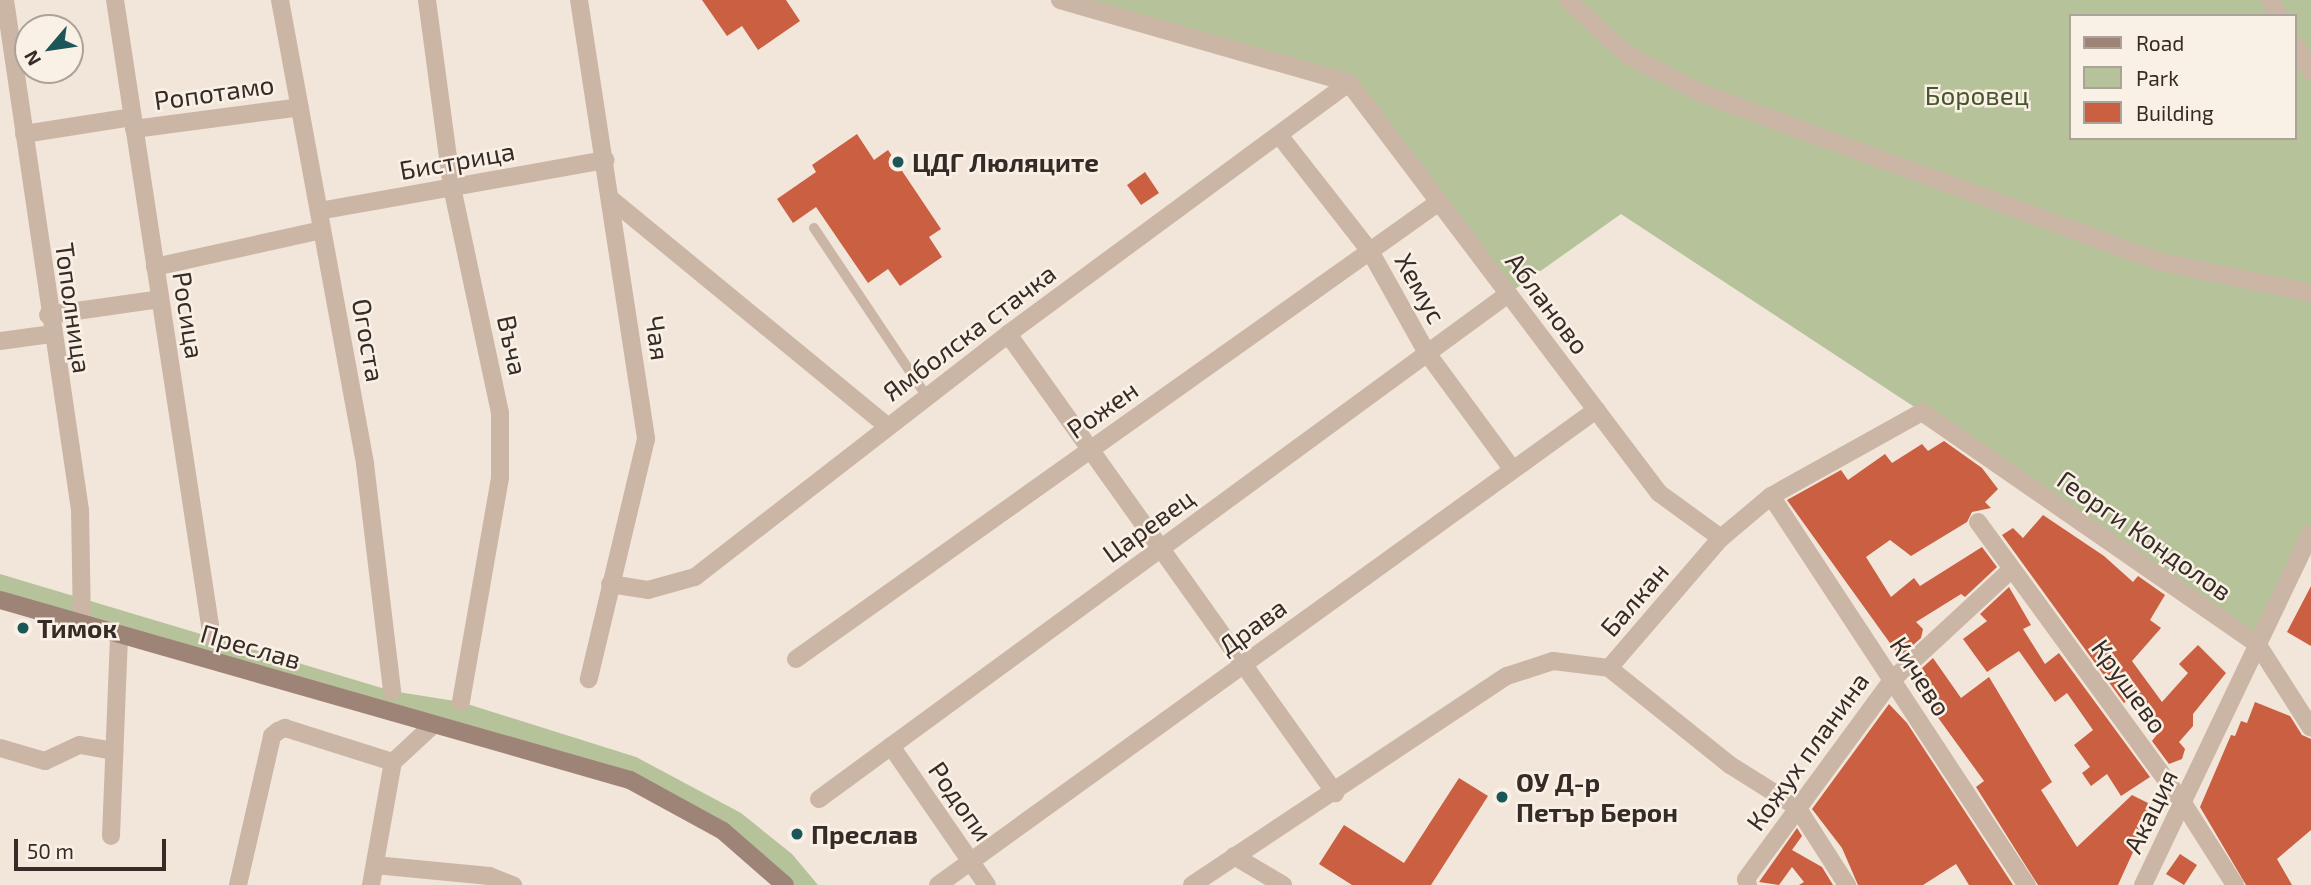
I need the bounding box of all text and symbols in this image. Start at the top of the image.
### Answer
north arrow [14,14,84,84]
legend [2070,14,2297,140]
text: Road [2136,30,2184,55]
text: N [19,47,45,70]
text: Park [2136,65,2179,90]
street label: Ропотамо [152,68,276,116]
park label: Боровец [1925,79,2029,111]
text: Building [2136,100,2214,125]
street label: Бистрица [397,135,517,185]
place label: ЦДГ Люляците [912,146,1099,178]
marker: ЦДГ Люляците [890,154,906,170]
street label: Тополница [49,241,99,375]
street label: Абланово [1500,246,1596,360]
street label: Хемус [1389,247,1453,329]
street label: Ямболска стачка [876,257,1062,407]
street label: Росица [167,269,211,361]
street label: Огоста [346,296,392,384]
street label: Въча [491,312,535,378]
street label: Чая [639,314,677,362]
street label: Рожен [1060,373,1144,445]
street label: Георги Кондолов [2052,463,2238,607]
street label: Царевец [1096,481,1200,569]
street label: Балкан [1593,556,1675,642]
street label: Драва [1212,591,1292,661]
place label: Тимок [37,612,117,644]
street label: Преслав [197,617,305,675]
marker: Тимок [15,620,31,636]
street label: Кичево [1884,631,1958,721]
street label: Крушево [2085,633,2175,739]
street label: Кожух планина [1739,666,1875,836]
street label: Родопи [922,755,1000,847]
street label: Акация [2116,764,2184,858]
place label: ОУ Д-р Петър Берон [1516,766,1678,828]
marker: ОУ Д-р Петър Берон [1494,789,1510,805]
place label: Преслав [811,818,918,850]
scale bar [18,826,170,870]
marker: Преслав [789,826,805,842]
text: 50 m [27,838,74,863]

